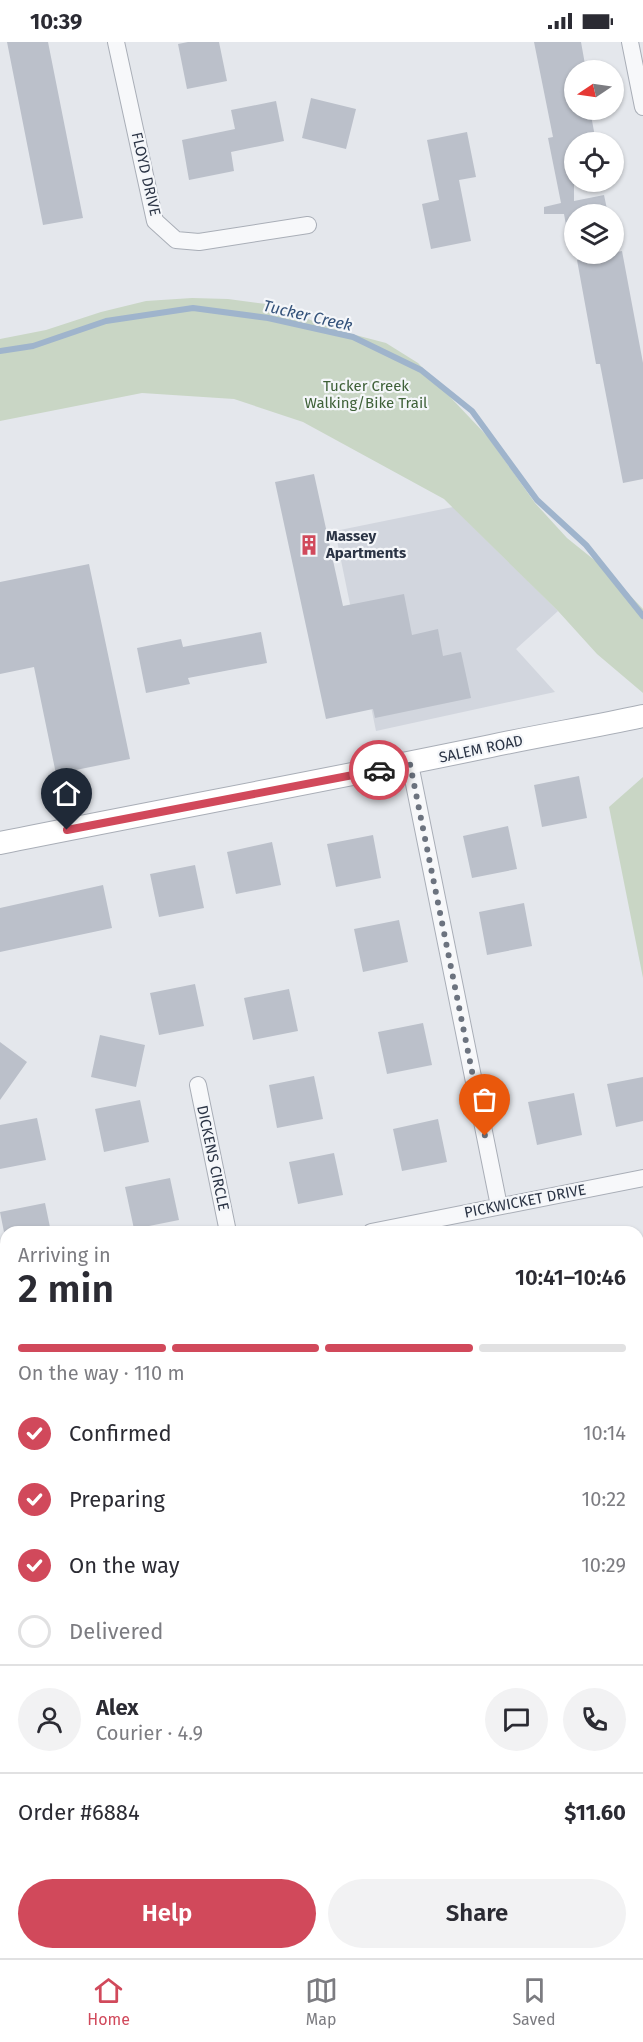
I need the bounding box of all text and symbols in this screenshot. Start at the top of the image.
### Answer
text: 10:39 [30,8,82,35]
north arrow [564,60,624,120]
map controls [564,60,624,264]
street label: FLOYD DRIVE [128,130,164,218]
button: locate [564,132,624,192]
button: layers [564,204,624,264]
water label: Tucker Creek [261,296,355,335]
park label: Tucker Creek Walking/Bike Trail [304,377,428,412]
place label: Massey Apartments [325,527,406,562]
building icon: Massey Apartments [297,533,321,557]
street label: SALEM ROAD [437,731,525,767]
courier [349,740,409,800]
icon: car [363,754,396,787]
pin [41,768,92,830]
icon: home [50,777,83,810]
pin [459,1074,510,1136]
icon: bag [468,1083,501,1116]
street label: DICKENS CIRCLE [193,1104,233,1212]
street label: PICKWICKET DRIVE [463,1180,587,1222]
text: Arriving in [18,1243,111,1267]
text: 10:41–10:46 [515,1264,626,1291]
text: 2 min [18,1266,114,1312]
text: On the way · 110 m [18,1361,185,1385]
icon: check [18,1417,51,1450]
text: Confirmed [69,1420,172,1447]
text: 10:14 [583,1421,626,1445]
icon: check [18,1483,51,1516]
text: Preparing [69,1486,165,1513]
text: 10:22 [582,1487,626,1511]
icon: check [18,1549,51,1582]
text: On the way [69,1552,180,1579]
text: 10:29 [581,1553,626,1577]
text: Delivered [69,1618,164,1645]
button: person [18,1688,81,1751]
button: chat [485,1688,548,1751]
button: phone [563,1688,626,1751]
text: Alex [96,1694,139,1721]
text: Courier · 4.9 [96,1721,203,1745]
text: Order #6884 [18,1799,140,1826]
text: $11.60 [564,1799,626,1826]
button: Help [18,1879,316,1948]
button: Share [328,1879,626,1948]
tab: Home [87,1974,130,2029]
tab: Map [305,1974,338,2029]
tab: Saved [512,1974,556,2029]

